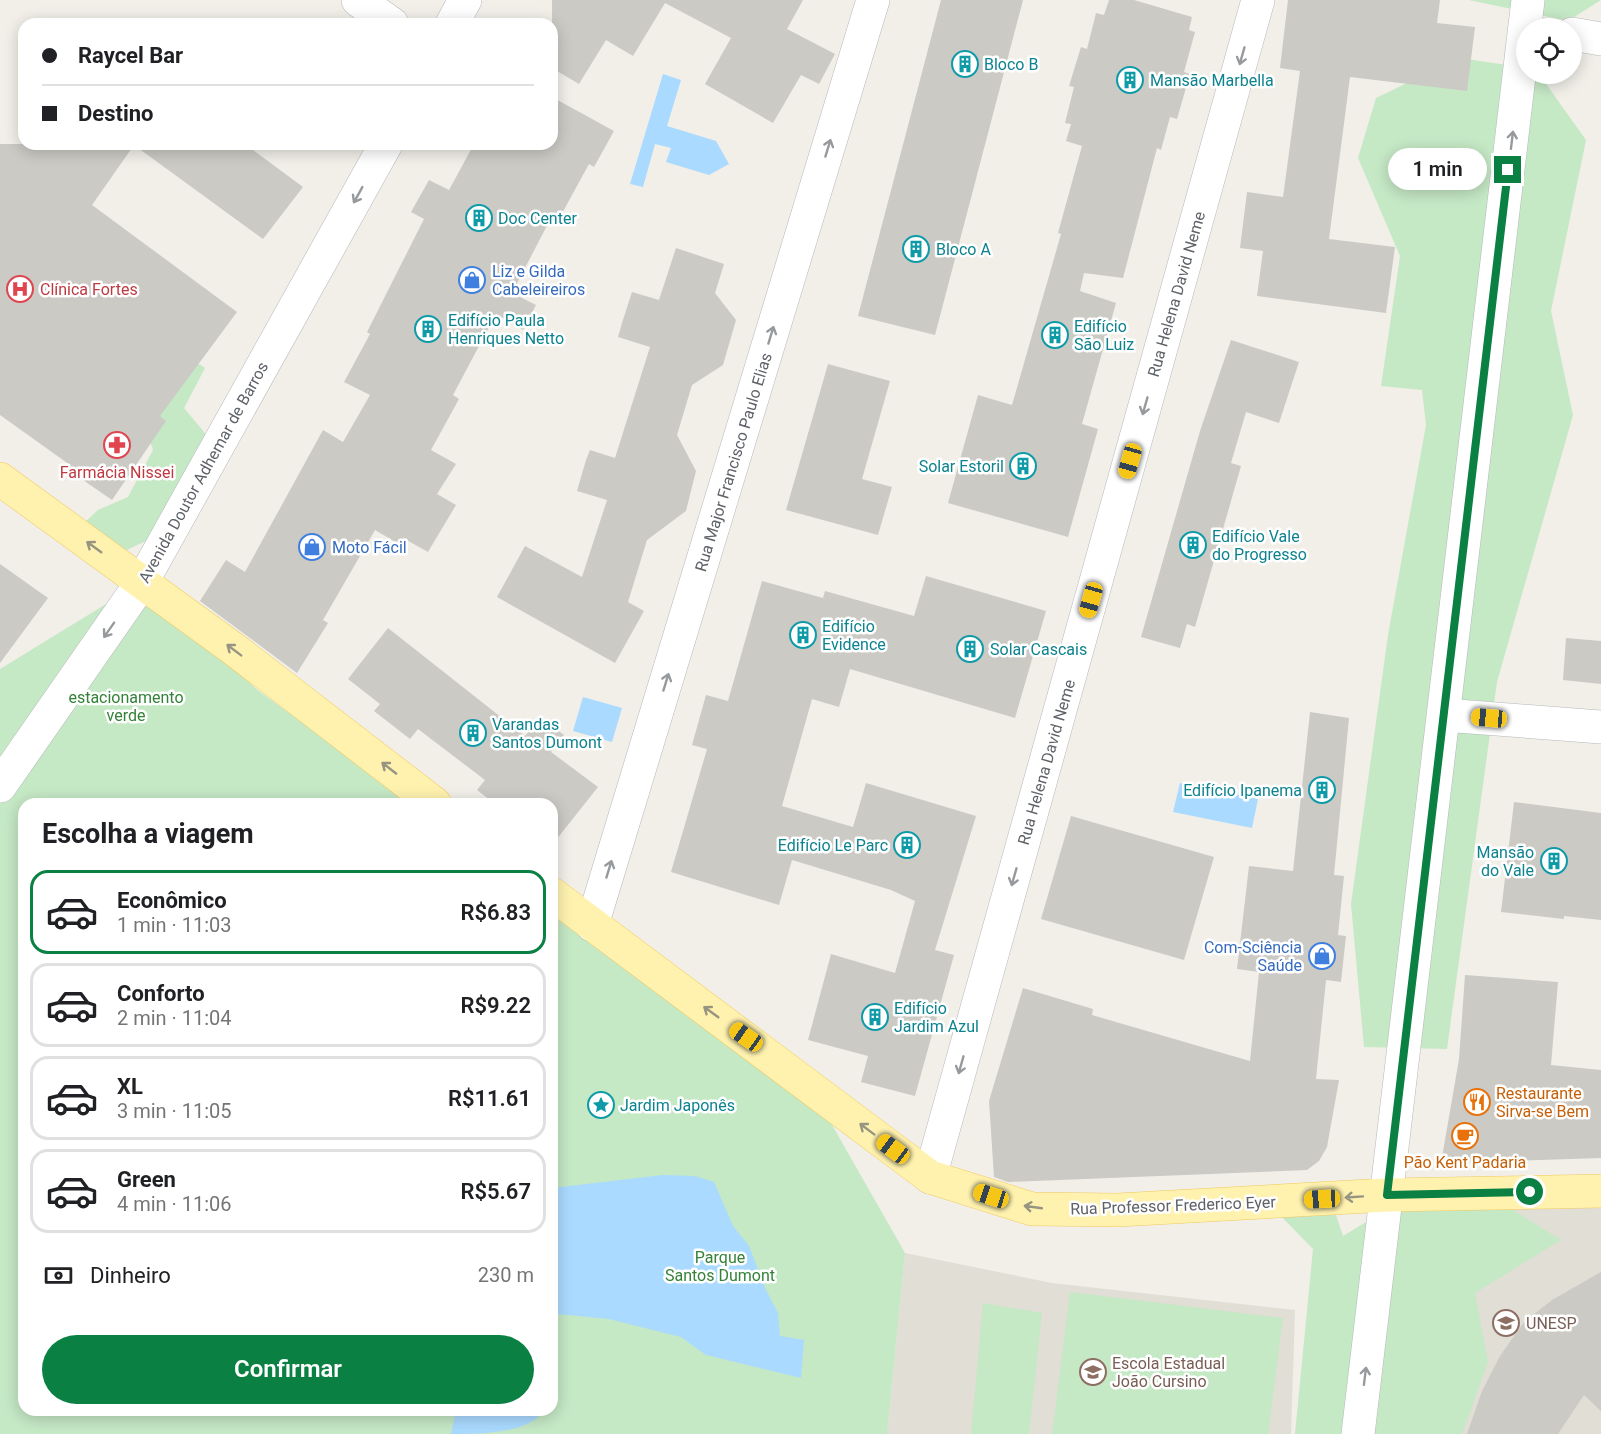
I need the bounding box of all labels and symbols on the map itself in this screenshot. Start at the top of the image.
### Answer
one-way arrow [1236,46,1248,65]
building icon: Bloco B [950,49,980,79]
place label: Bloco B [984,55,1038,74]
building icon: Mansāo Marbella [1115,65,1145,95]
place label: Mansāo Marbella [1150,71,1274,90]
one-way arrow [1507,130,1518,150]
one-way arrow [823,139,834,158]
callout: 1 min [1388,149,1487,191]
route end [1494,156,1521,183]
one-way arrow [351,186,363,203]
building icon: Doc Center [464,203,494,233]
place label: Doc Center [498,209,577,228]
street label: Rua Helena David Neme [1144,209,1209,379]
building icon: Bloco A [901,234,931,264]
place label: Bloco A [936,240,991,259]
place label: Liz e Gilda Cabeleireiros [492,262,585,299]
shop icon: Liz e Gilda Cabeleireiros [457,265,487,295]
hospital icon: Clínica Fortes [5,274,35,304]
place label: Clínica Fortes [40,280,138,299]
place label: Edifício Paula Henriques Netto [448,311,564,348]
building icon: Edifício Paula Henriques Netto [413,314,443,344]
place label: Edifício São Luiz [1074,317,1134,354]
building icon: Edifício São Luiz [1040,320,1070,350]
one-way arrow [766,326,777,345]
street label: Rua Major Francisco Paulo Elias [691,350,776,574]
street label: Avenida Doutor Adhemar de Barros [135,358,272,586]
one-way arrow [1139,396,1150,415]
pharmacy icon: Farmácia Nissei [102,430,132,460]
car [1116,441,1144,481]
building icon: Solar Estoril [1008,451,1038,481]
place label: Solar Estoril [919,457,1004,476]
place label: Farmácia Nissei [60,463,174,482]
place label: Edifício Vale do Progresso [1212,527,1307,564]
building icon: Edifício Vale do Progresso [1178,530,1208,560]
shop icon: Moto Fácil [297,532,327,562]
place label: Moto Fácil [332,538,407,557]
one-way arrow [87,541,103,553]
car [1077,580,1105,620]
place label: Edifício Evidence [822,617,886,654]
building icon: Edifício Evidence [788,620,818,650]
one-way arrow [103,622,115,638]
building icon: Solar Cascais [955,634,985,664]
place label: Solar Cascais [990,640,1087,659]
one-way arrow [226,643,242,656]
one-way arrow [661,673,672,692]
street label: Rua Helena David Neme [1014,677,1079,847]
park label: estacionamento verde [68,688,184,725]
car [1470,707,1508,729]
place label: Varandas Santos Dumont [492,715,602,752]
building icon: Varandas Santos Dumont [458,718,488,748]
one-way arrow [381,762,397,775]
building icon: Edifício Ipanema [1307,775,1337,805]
place label: Edifício Ipanema [1183,781,1302,800]
building icon: Edifício Le Parc [892,830,922,860]
place label: Edifício Le Parc [778,836,888,855]
place label: Mansão do Vale [1476,843,1534,880]
building icon: Mansão do Vale [1539,846,1569,876]
one-way arrow [604,860,615,879]
one-way arrow [1008,867,1019,886]
place label: Com-Sciência Saúde [1204,938,1302,975]
shop icon: Com-Sciência Saúde [1307,941,1337,971]
place label: Edifício Jardim Azul [894,999,979,1036]
building icon: Edifício Jardim Azul [860,1002,890,1032]
one-way arrow [703,1006,719,1018]
car [726,1019,766,1055]
one-way arrow [955,1055,967,1074]
place label: Restaurante Sirva-se Bem [1496,1084,1589,1121]
restaurant icon: Restaurante Sirva-se Bem [1462,1087,1492,1117]
place icon: Jardim Japonês [586,1090,616,1120]
place label: Jardim Japonês [620,1096,735,1115]
cafe icon: Pão Kent Padaria [1450,1121,1480,1151]
one-way arrow [859,1123,875,1136]
car [873,1131,913,1167]
place label: Pão Kent Padaria [1404,1153,1526,1172]
route start [1516,1178,1543,1205]
car [971,1182,1011,1210]
car [1304,1189,1340,1209]
street label: Rua Professor Frederico Eyer [1070,1192,1277,1219]
one-way arrow [1344,1192,1364,1203]
one-way arrow [1024,1202,1043,1213]
park label: Parque Santos Dumont [665,1248,775,1285]
school or university icon: UNESP [1491,1308,1521,1338]
place label: UNESP [1526,1314,1576,1333]
place label: Escola Estadual João Cursino [1112,1354,1225,1391]
school or university icon: Escola Estadual João Cursino [1078,1357,1108,1387]
one-way arrow [1360,1366,1371,1386]

